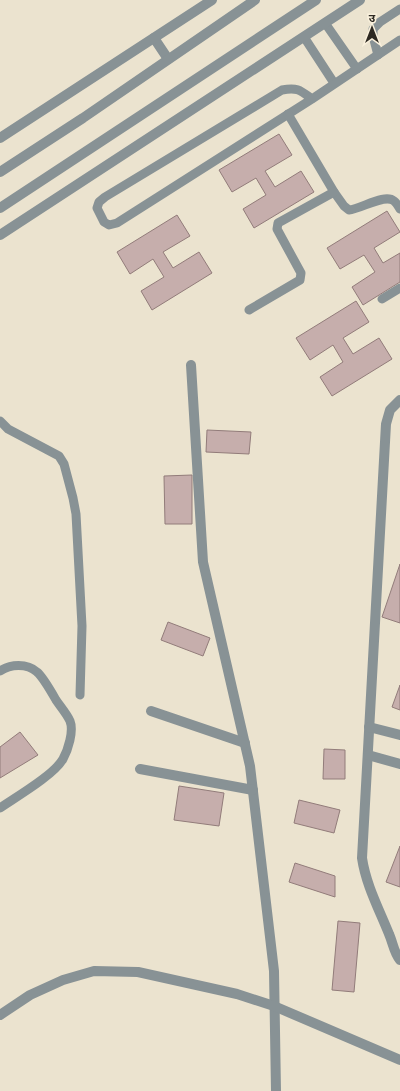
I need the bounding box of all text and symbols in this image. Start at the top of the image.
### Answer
north arrow [352,8,392,48]
text: उ [369,12,376,25]

